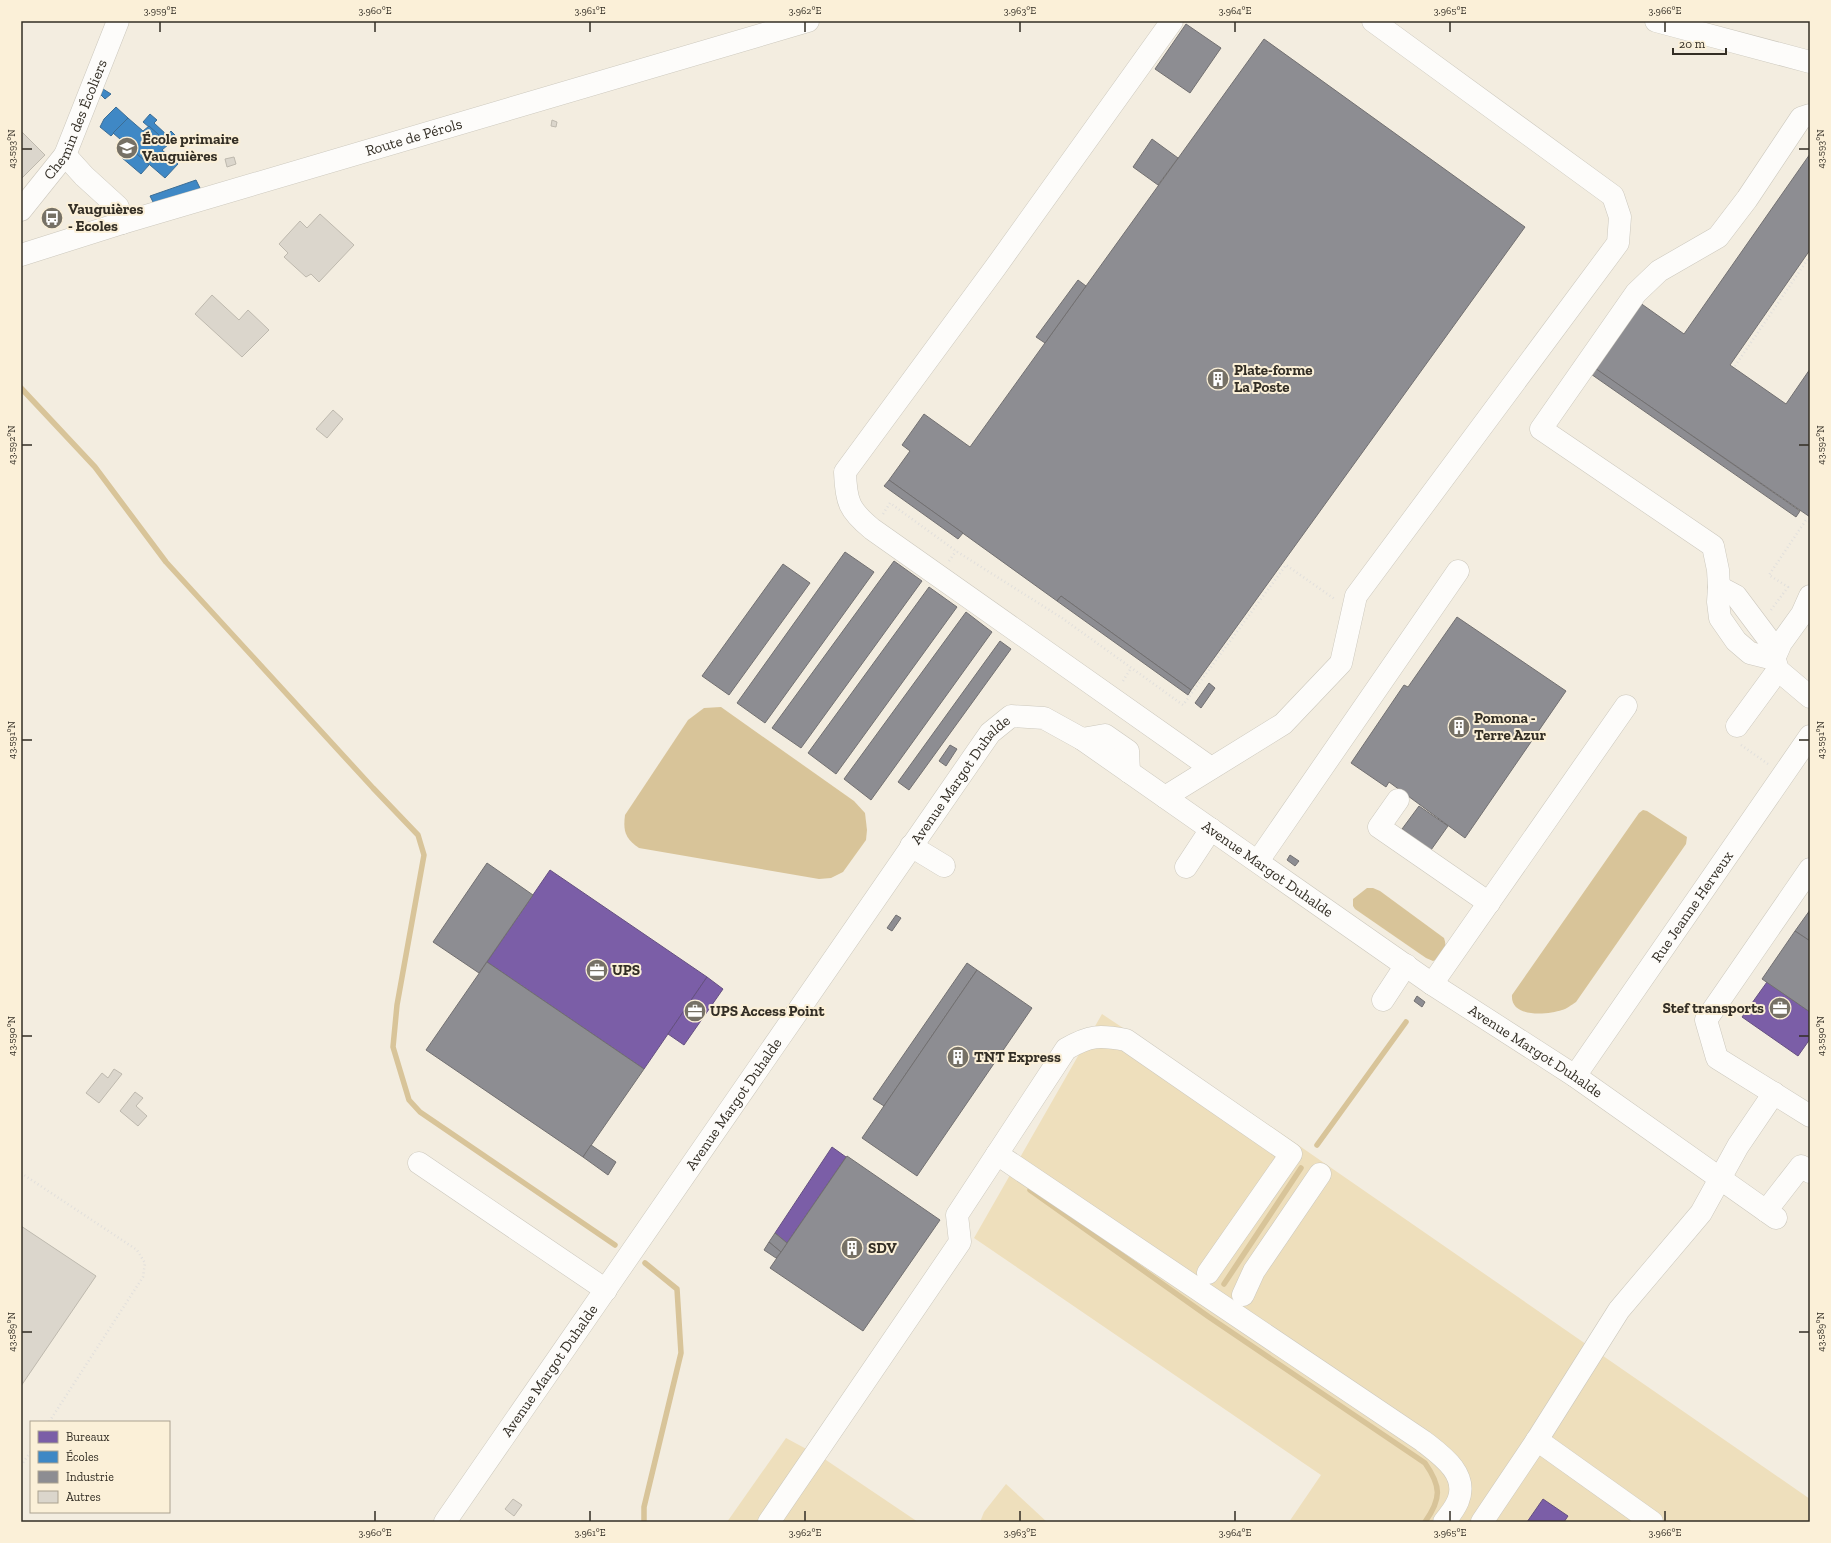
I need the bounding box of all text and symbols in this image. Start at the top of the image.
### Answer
text: 3.959°E [144,5,176,17]
text: 3.960°E [358,5,392,17]
text: 3.961°E [574,5,606,17]
text: 3.962°E [789,5,821,17]
text: 3.963°E [1004,5,1036,17]
text: 3.964°E [1219,5,1251,17]
text: 3.965°E [1434,5,1466,17]
text: 3.966°E [1649,5,1681,17]
scale bar [1673,30,1726,56]
text: 20 m [1679,37,1706,51]
street label: Chemin des Écoliers [40,57,111,183]
street label: Route de Pérols [363,114,464,160]
text: 43.593°N [6,129,18,169]
text: 43.593°N [1815,129,1827,169]
place label: École primaire Vauguières [142,130,239,165]
school or university icon: École primaire Vauguières [114,135,140,161]
place label: Vauguières - Ecoles [68,200,144,235]
bus stop icon: Vauguières - Ecoles [39,205,65,231]
place label: Plate-forme La Poste [1234,361,1313,396]
building icon: Plate-forme La Poste [1205,366,1231,392]
text: 43.592°N [6,425,18,465]
text: 43.592°N [1815,425,1827,465]
place label: Pomona - Terre Azur [1474,709,1546,744]
street label: Avenue Margot Duhalde [907,711,1014,848]
building icon: Pomona - Terre Azur [1446,714,1472,740]
text: 43.591°N [6,720,18,759]
text: 43.591°N [1815,720,1827,759]
street label: Avenue Margot Duhalde [1198,817,1337,921]
street label: Rue Jeanne Herveux [1647,847,1737,966]
office icon: UPS [584,957,610,983]
place label: UPS [612,961,640,979]
office icon: Stef transports [1767,995,1793,1021]
office icon: UPS Access Point [682,998,708,1024]
place label: Stef transports [1662,999,1764,1017]
street label: Avenue Margot Duhalde [1465,1001,1606,1102]
place label: UPS Access Point [710,1002,825,1020]
text: 43.590°N [6,1015,18,1056]
text: 43.590°N [1815,1015,1827,1056]
street label: Avenue Margot Duhalde [682,1035,786,1174]
building icon: TNT Express [945,1044,971,1070]
place label: TNT Express [974,1048,1061,1066]
building icon: SDV [839,1235,865,1261]
place label: SDV [868,1239,897,1257]
street label: Avenue Margot Duhalde [498,1301,601,1440]
text: 43.589°N [6,1312,18,1352]
text: 43.589°N [1815,1312,1827,1352]
legend [30,1421,170,1513]
text: Bureaux [66,1430,109,1444]
text: Écoles [66,1449,99,1464]
text: Industrie [66,1470,114,1484]
text: Autres [66,1490,101,1504]
text: 3.960°E [358,1527,392,1539]
text: 3.961°E [574,1527,606,1539]
text: 3.962°E [789,1527,821,1539]
text: 3.963°E [1004,1527,1036,1539]
text: 3.964°E [1219,1527,1251,1539]
text: 3.965°E [1434,1527,1466,1539]
text: 3.966°E [1649,1527,1681,1539]

